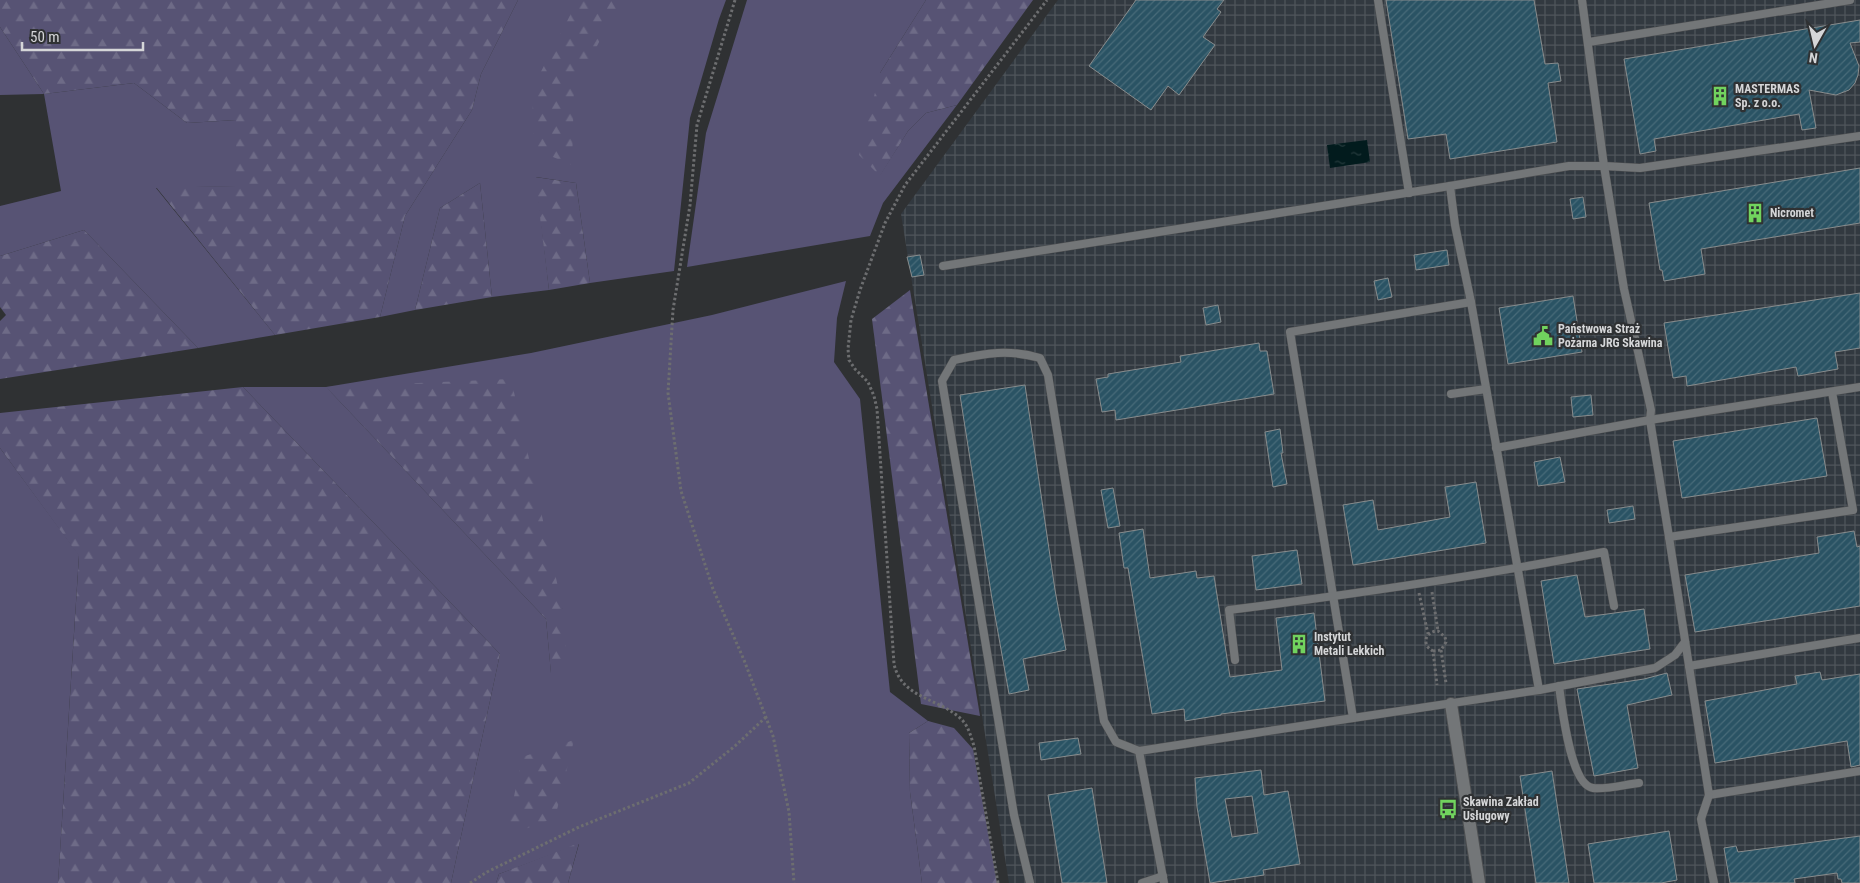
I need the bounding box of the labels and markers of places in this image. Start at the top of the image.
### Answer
place label: MASTERMAS Sp. z o.o. [1735,82,1800,110]
building icon: MASTERMAS Sp. z o.o. [1709,85,1731,107]
building icon: Nicromet [1744,202,1766,224]
place label: Nicromet [1770,206,1814,220]
place label: Państwowa Straż Pożarna JRG Skawina [1558,322,1663,350]
public building icon: Państwowa Straż Pożarna JRG Skawina [1532,325,1554,347]
place label: Instytut Metali Lekkich [1314,630,1384,658]
building icon: Instytut Metali Lekkich [1288,633,1310,655]
place label: Skawina Zakład Usługowy [1463,795,1539,823]
bus stop icon: Skawina Zakład Usługowy [1437,798,1459,820]

